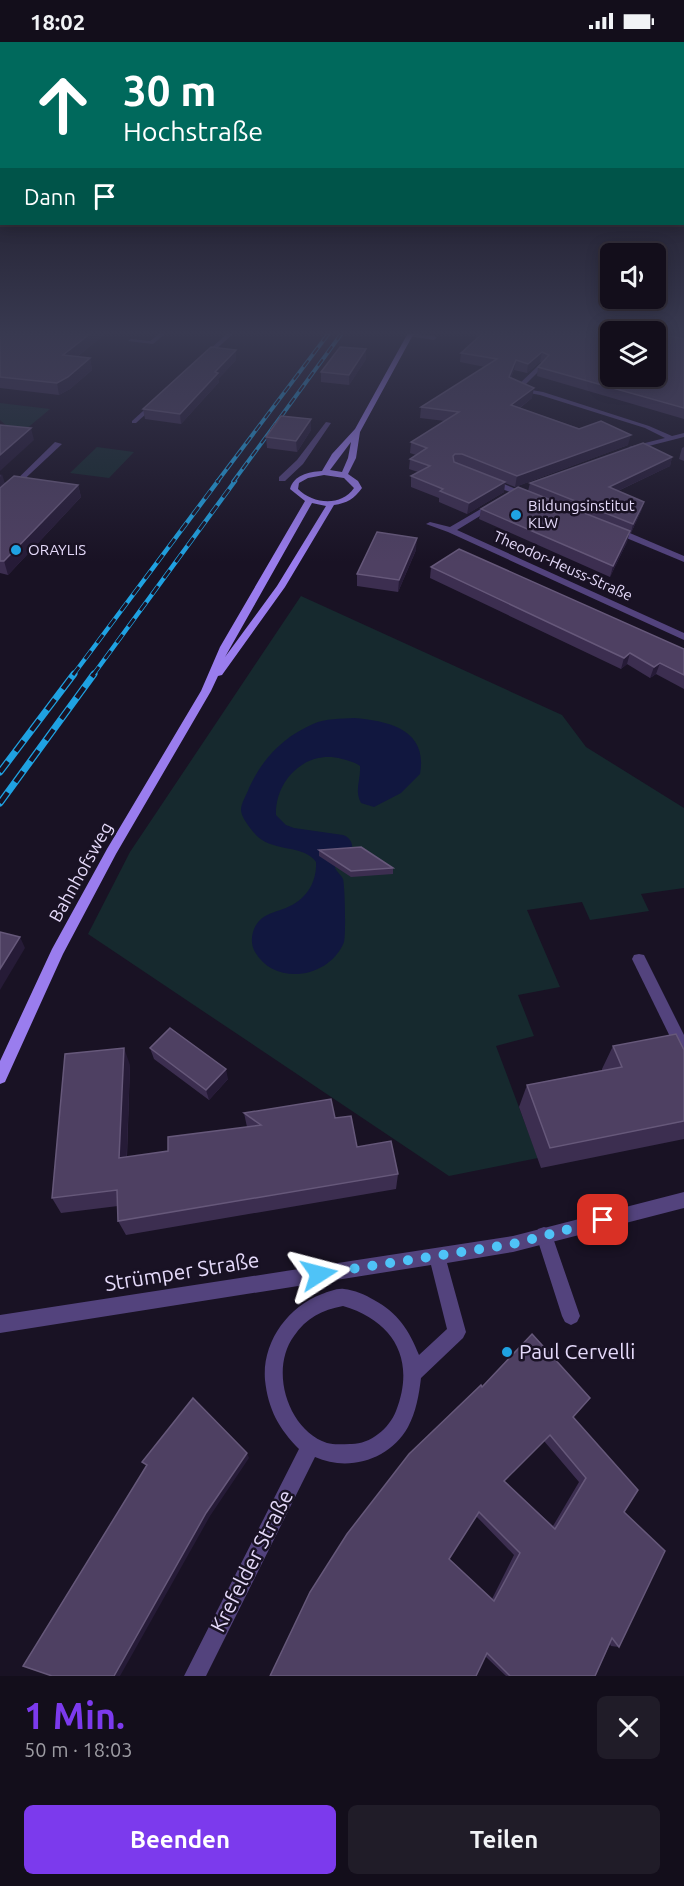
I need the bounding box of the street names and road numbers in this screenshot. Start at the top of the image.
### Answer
street label: Theodor-Heuss-Straße [491,527,635,604]
street label: Bahnhofsweg [44,818,116,925]
street label: Strümper Straße [103,1247,261,1295]
street label: Krefelder Straße [205,1485,297,1636]

